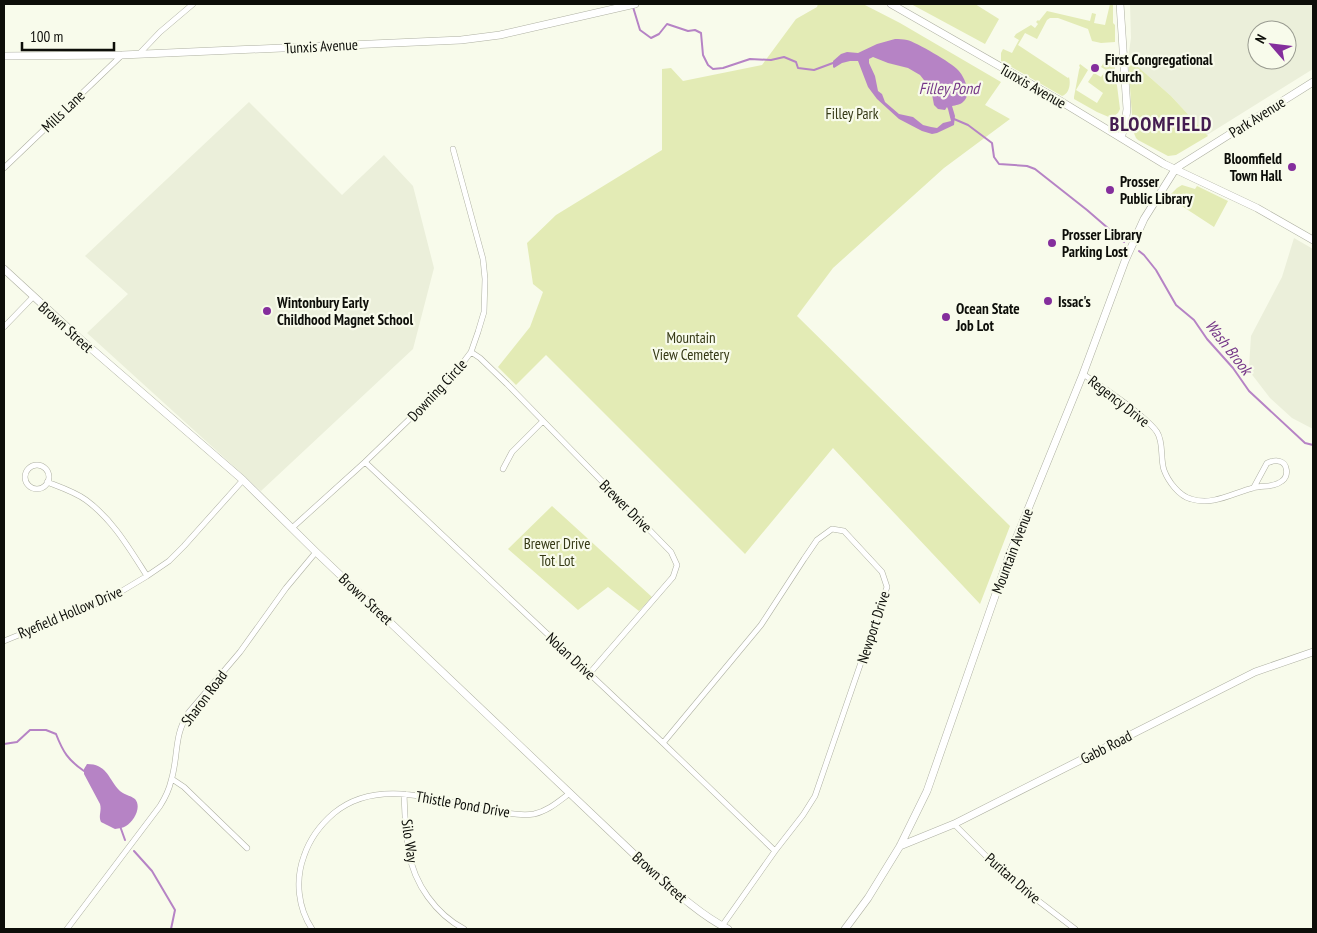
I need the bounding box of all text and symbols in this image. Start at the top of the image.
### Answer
scale bar [22,20,115,52]
north arrow [1247,20,1297,70]
text: 100 m [30,27,63,46]
text: N [1251,31,1270,46]
street label: Tunxis Avenue [284,35,358,57]
place label: First Congregational Church [1105,50,1213,86]
street label: Tunxis Avenue [996,59,1070,113]
marker: First Congregational Church [1089,62,1101,74]
water label: Filley Pond [919,78,981,98]
street label: Mills Lane [37,86,89,136]
street label: Park Avenue [1225,92,1289,142]
park label: Filley Park [825,104,879,123]
district label: BLOOMFIELD [1110,111,1213,137]
place label: Bloomfield Town Hall [1224,149,1282,185]
marker: Bloomfield Town Hall [1286,161,1298,173]
place label: Prosser Public Library [1120,172,1194,208]
marker: Prosser Public Library [1104,184,1116,196]
place label: Prosser Library Parking Lost [1062,225,1143,261]
marker: Prosser Library Parking Lost [1046,237,1058,249]
place label: Issac's [1058,292,1091,311]
place label: Wintonbury Early Childhood Magnet School [276,293,413,329]
marker: Issac's [1042,295,1054,307]
street label: Brown Street [35,297,97,357]
place label: Ocean State Job Lot [955,299,1020,335]
marker: Wintonbury Early Childhood Magnet School [261,305,273,317]
marker: Ocean State Job Lot [940,311,952,323]
water label: Wash Brook [1201,315,1258,380]
park label: Mountain View Cemetery [652,328,730,364]
street label: Downing Circle [403,355,471,425]
street label: Regency Drive [1084,371,1154,431]
street label: Brewer Drive [596,476,656,536]
street label: Mountain Avenue [987,506,1037,596]
park label: Brewer Drive Tot Lot [524,534,590,570]
street label: Brown Street [335,569,397,629]
street label: Ryefield Hollow Drive [15,581,125,643]
street label: Newport Drive [852,588,894,666]
street label: Nolan Drive [542,628,600,684]
street label: Sharon Road [177,666,231,730]
street label: Gabb Road [1077,726,1135,768]
street label: Thistle Pond Drive [415,786,511,822]
street label: Silo Way [398,818,423,864]
street label: Brown Street [629,847,691,907]
street label: Puritan Drive [981,849,1045,907]

